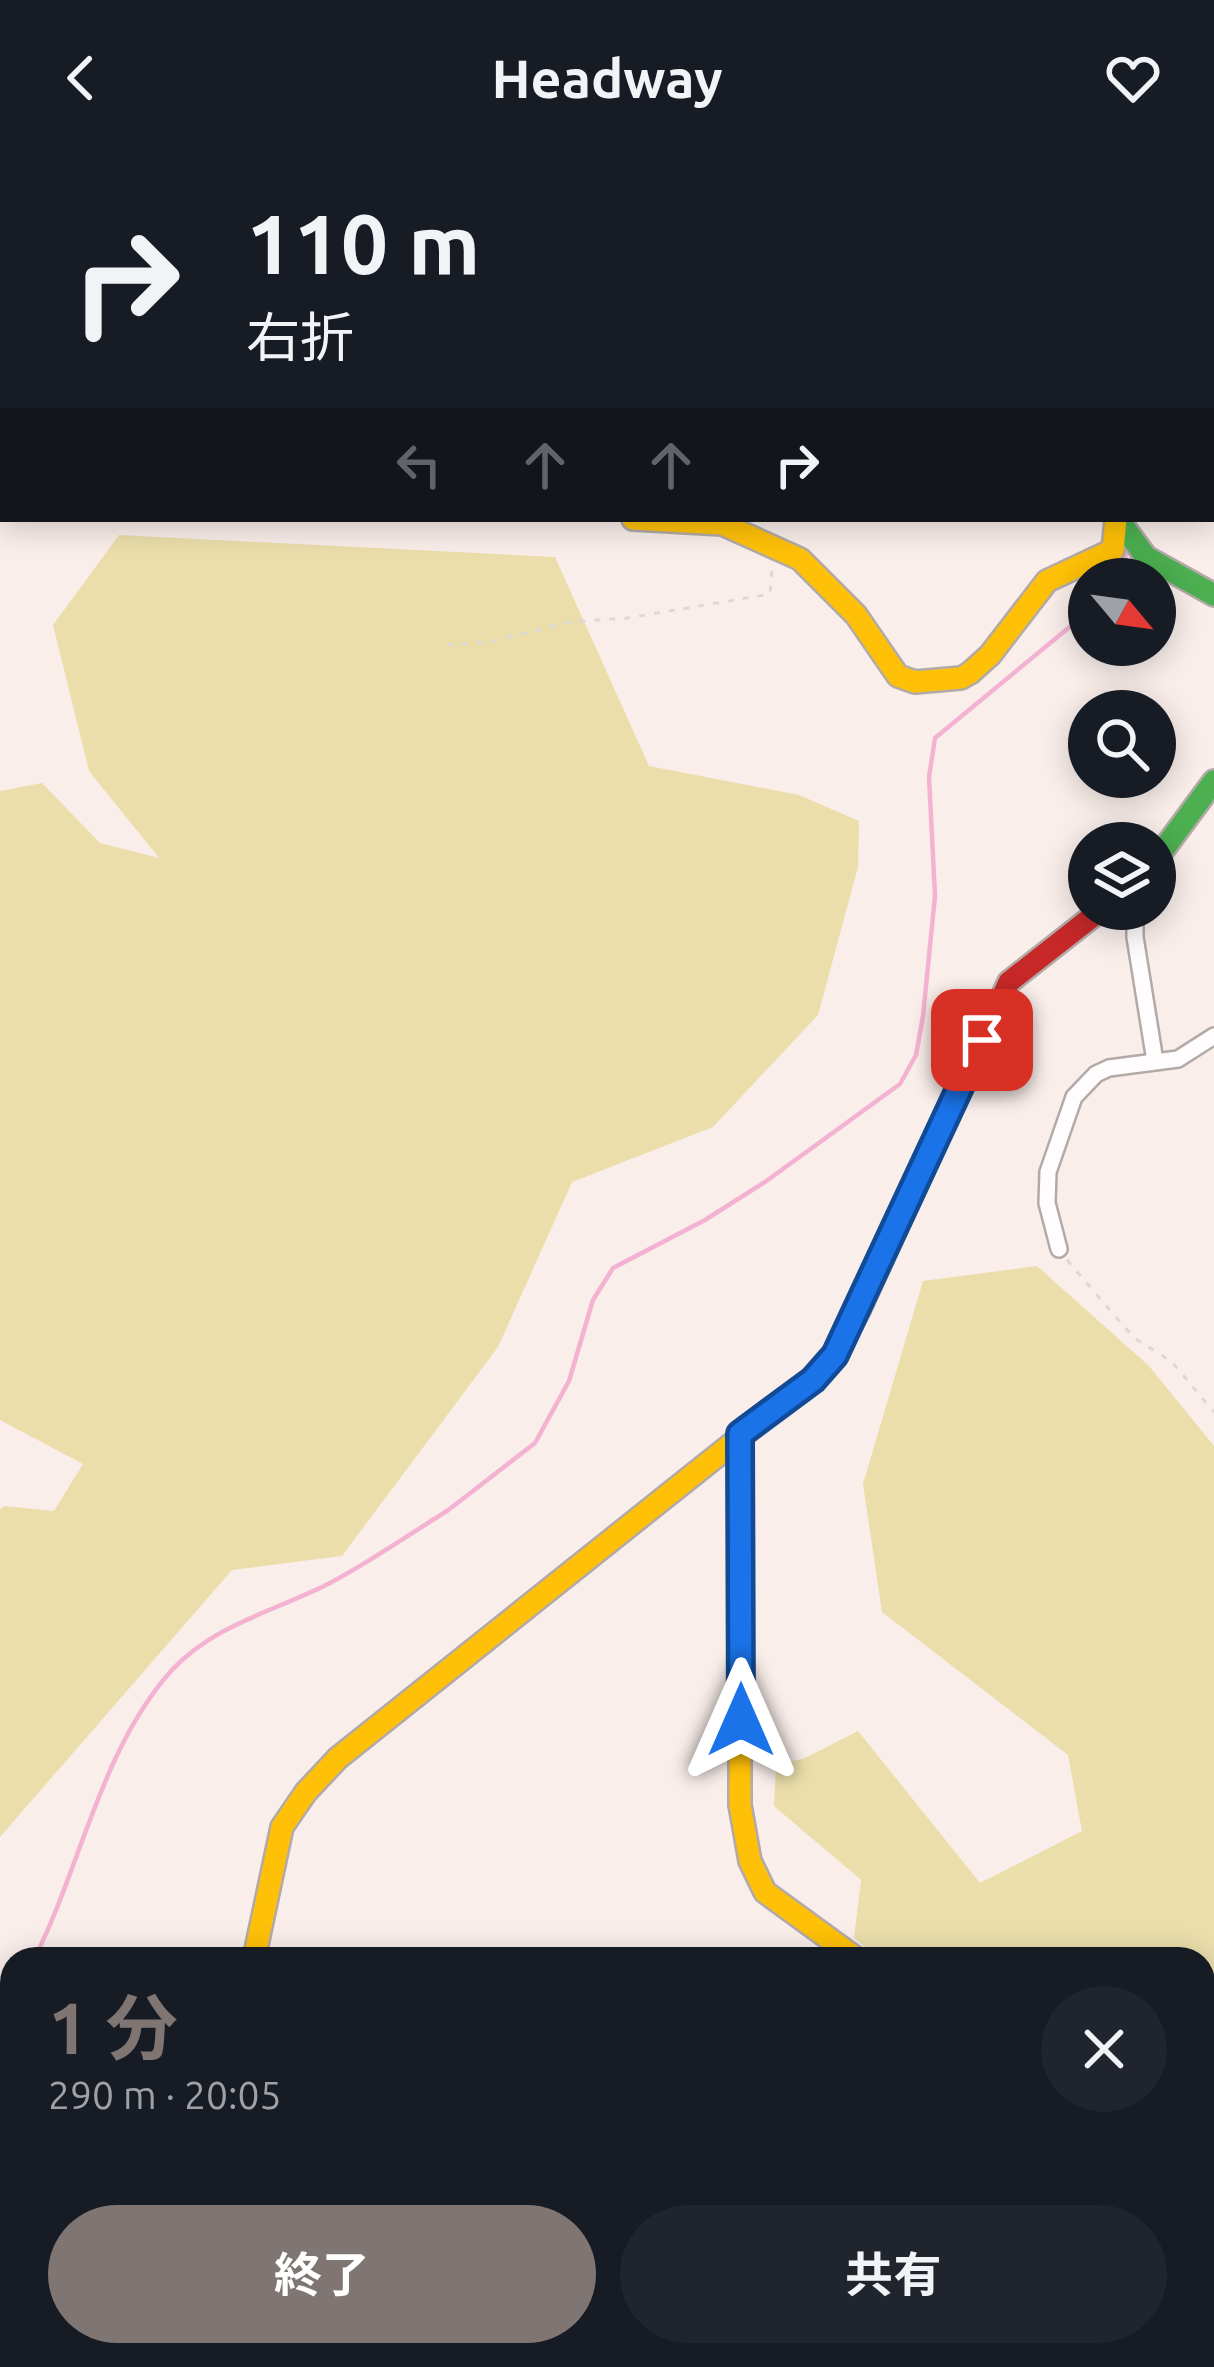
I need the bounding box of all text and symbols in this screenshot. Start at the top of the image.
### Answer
icon: back [48,45,114,111]
icon: heart [1100,45,1166,111]
text: Headway [491,48,723,108]
text: 110 m [246,196,480,290]
icon: right [48,204,204,360]
text: 右折 [246,307,354,367]
icon: left [386,432,452,498]
icon: ahead [512,432,578,498]
icon: ahead [638,432,704,498]
icon: right [764,432,830,498]
north arrow [1068,558,1176,666]
map controls [1068,558,1176,930]
button: search [1068,690,1176,798]
button: layers [1068,822,1176,930]
pin [931,989,1033,1091]
icon: arrive [949,1007,1015,1073]
position arrow [678,1657,804,1783]
button: close [1041,1986,1167,2112]
text: 1 分 [48,1987,178,2068]
text: 290 m · 20:05 [48,2073,282,2116]
button: 終了 [48,2205,596,2343]
button: 共有 [620,2205,1167,2343]

